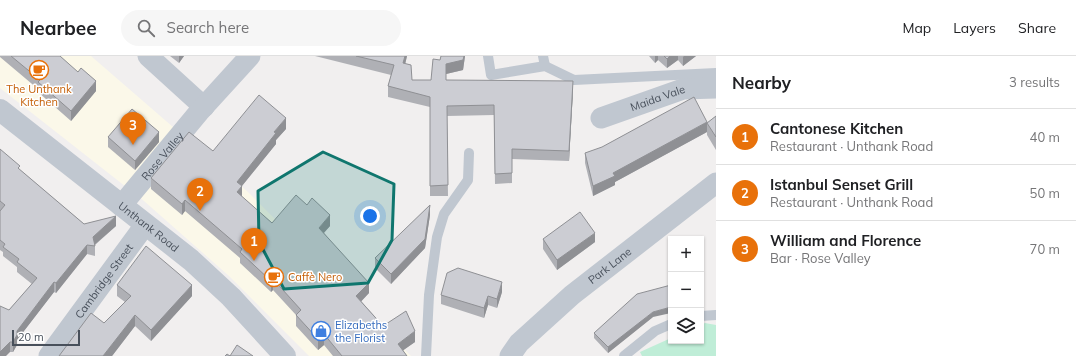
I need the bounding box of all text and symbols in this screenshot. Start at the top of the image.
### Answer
search box [121,10,401,46]
text: Nearbee [20,16,97,40]
icon: search [135,17,157,39]
text: Search here [167,18,249,37]
text: Map [902,19,931,37]
text: Layers [953,19,996,37]
text: Share [1018,19,1056,37]
cafe icon: The Unthank Kitchen [28,59,50,81]
text: Nearby [732,72,791,93]
text: 3 results [1009,74,1060,90]
place label: The Unthank Kitchen [6,82,72,109]
street label: Maida Vale [628,82,687,114]
pin: 3 [120,112,146,145]
text: Cantonese Kitchen [770,119,903,138]
street label: Rose Valley [138,129,187,183]
text: 1 [741,129,749,145]
text: 40 m [1030,129,1060,145]
text: Restaurant · Unthank Road [770,138,933,154]
text: Istanbul Senset Grill [770,175,913,194]
pin: 2 [187,178,213,211]
text: 2 [741,185,749,201]
text: 50 m [1030,185,1060,201]
text: Restaurant · Unthank Road [770,194,933,210]
street label: Unthank Road [115,199,182,255]
your location [360,206,380,226]
pin: 1 [241,228,267,261]
text: William and Florence [770,231,921,250]
map controls [668,236,704,344]
button: + [668,236,704,272]
street label: Cambridge Street [72,241,136,321]
text: 3 [741,241,749,257]
text: 70 m [1030,241,1060,257]
street label: Park Lane [585,245,634,287]
text: Bar · Rose Valley [770,250,871,266]
cafe icon: Caffè Nero [263,266,285,288]
place label: Caffè Nero [288,270,342,284]
button: − [668,272,704,308]
button: layers [668,308,704,344]
place label: Elizabeths the Florist [335,318,387,345]
shop icon: Elizabeths the Florist [310,320,332,342]
scale bar [12,328,80,347]
text: 20 m [18,330,44,344]

